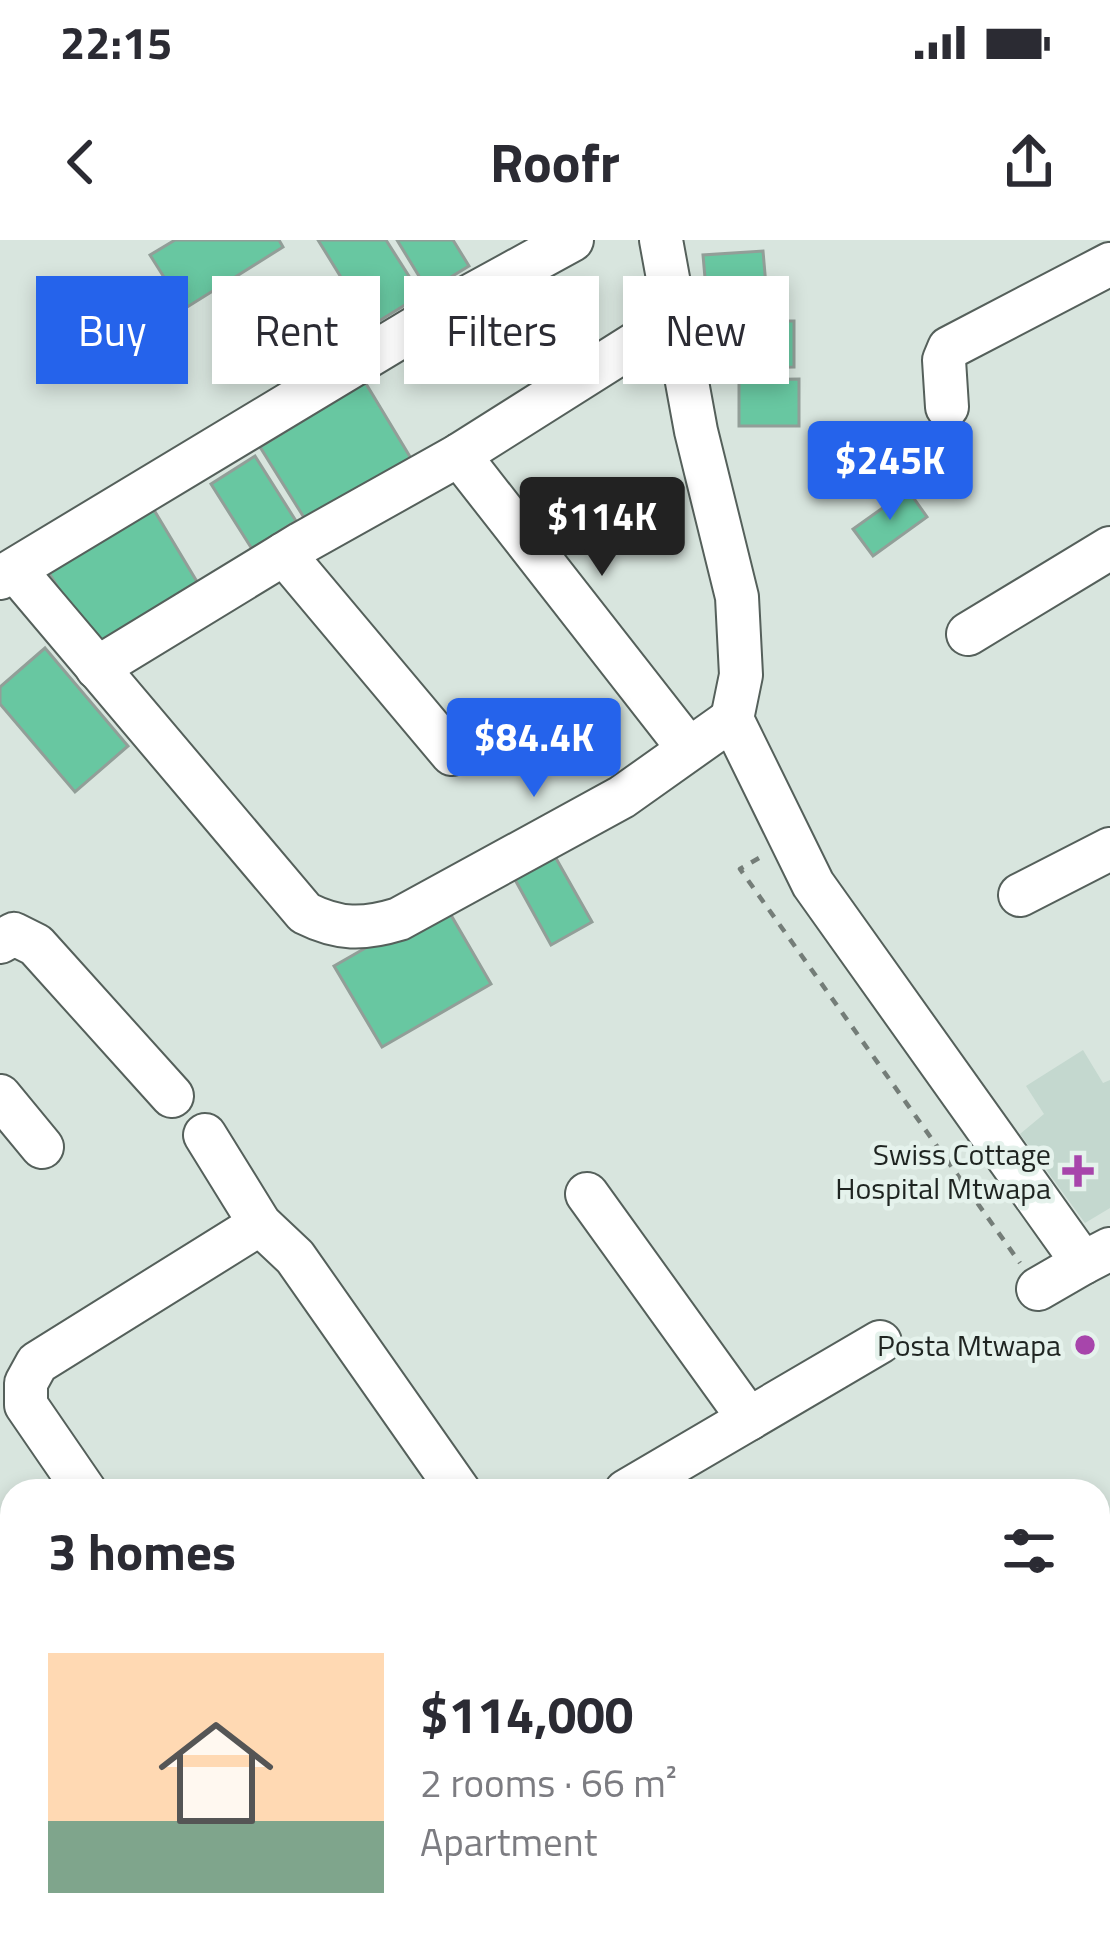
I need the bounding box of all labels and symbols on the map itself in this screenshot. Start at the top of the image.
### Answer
pin: $245K [806,421,974,523]
pin: $114K [518,477,686,579]
pin: $84.4K [436,698,632,800]
place label: Swiss Cottage Hospital Mtwapa [835,1131,1051,1211]
marker: Swiss Cottage Hospital Mtwapa [1062,1155,1094,1187]
place label: Posta Mtwapa [877,1322,1061,1368]
marker: Posta Mtwapa [1072,1332,1098,1358]

